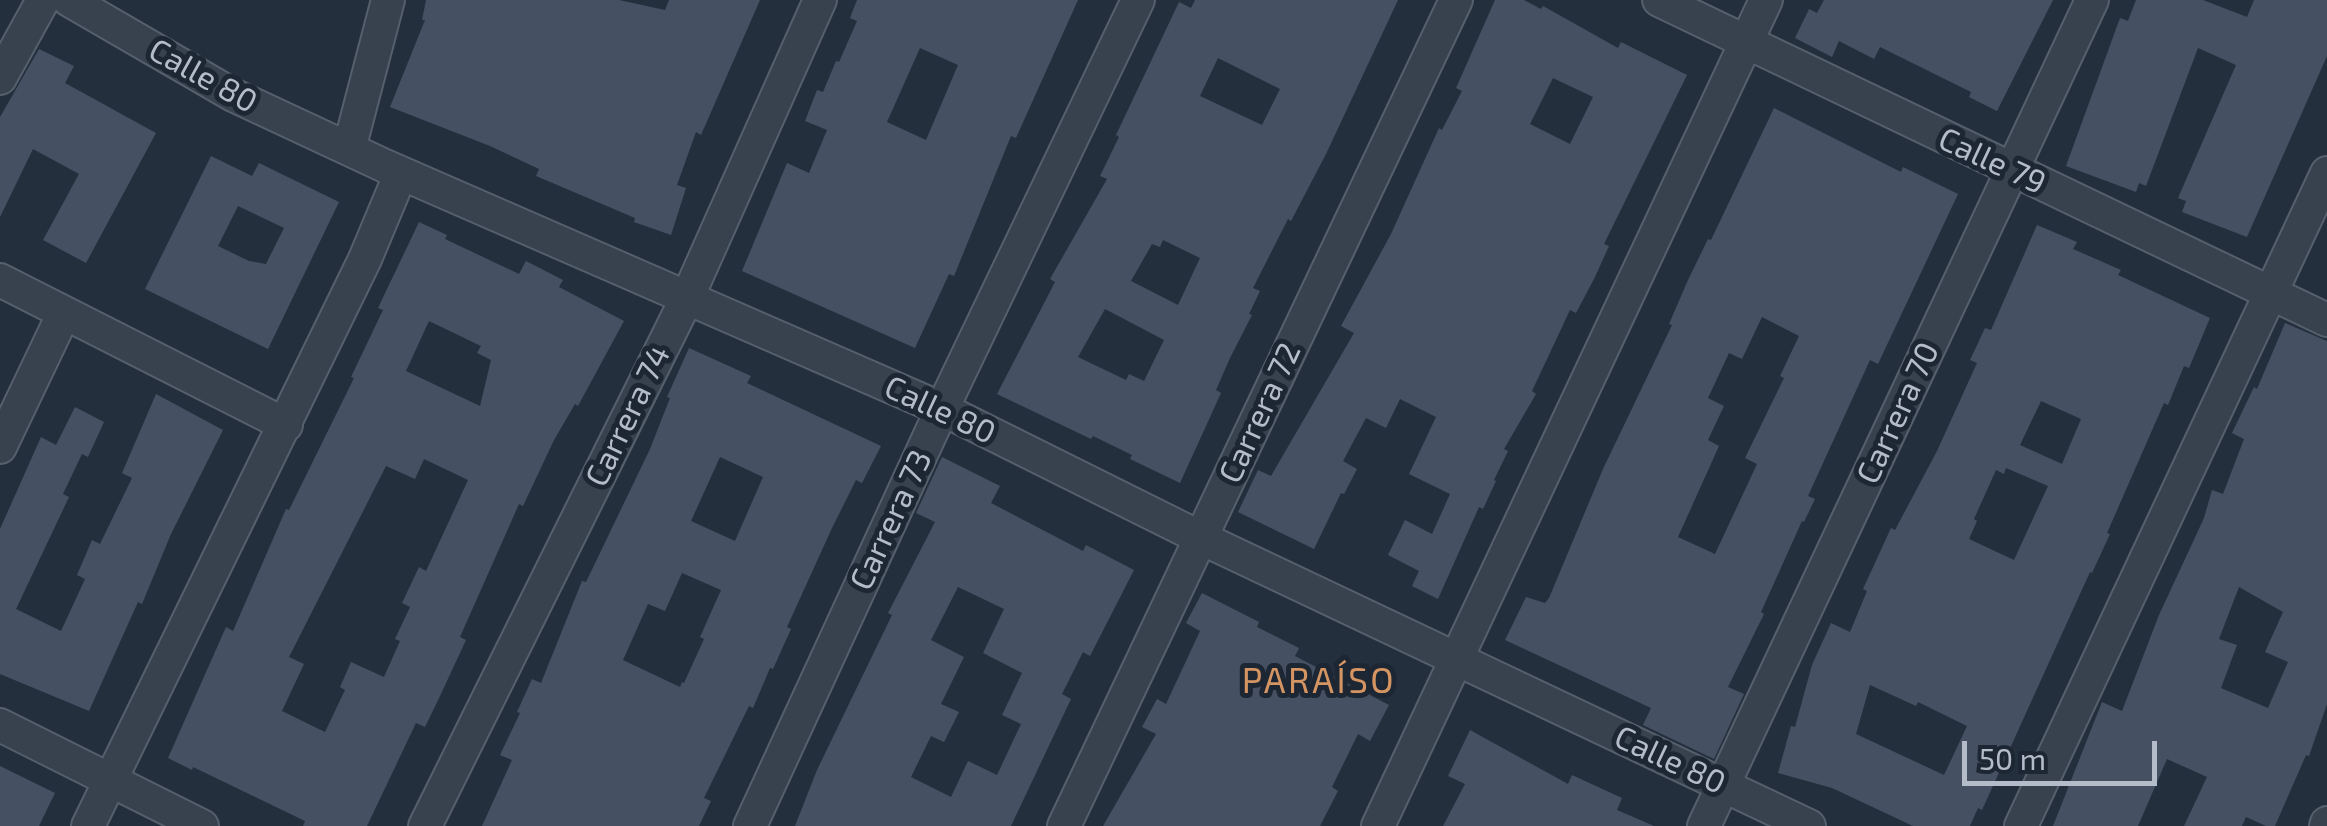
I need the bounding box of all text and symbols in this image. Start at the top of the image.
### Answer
street label: Calle 80 [142,31,264,121]
street label: Calle 79 [1932,120,2052,202]
street label: Carrera 70 [1849,336,1947,490]
street label: Carrera 72 [1211,337,1309,489]
street label: Carrera 74 [577,339,679,493]
street label: Calle 80 [878,368,1002,452]
street label: Carrera 73 [842,444,940,596]
district label: PARAÍSO [1242,660,1396,702]
street label: Calle 80 [1608,718,1732,802]
scale bar [1967,721,2162,783]
text: 50 m [1979,740,2046,776]

